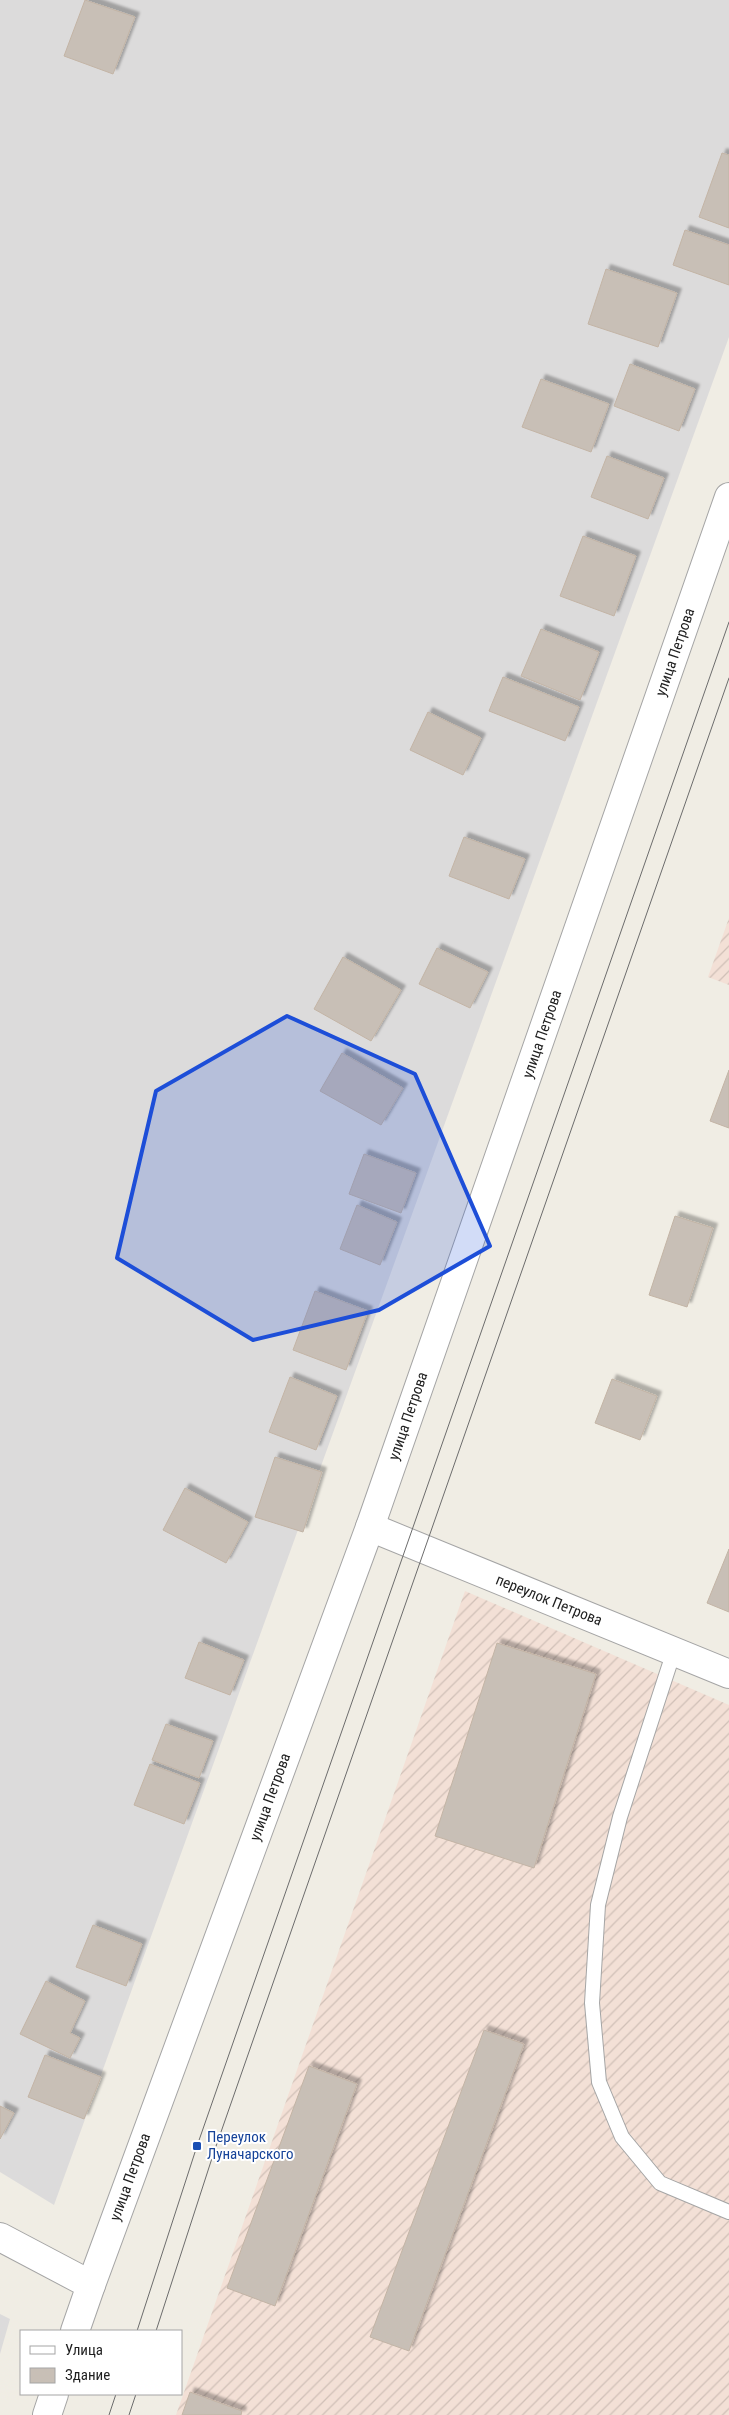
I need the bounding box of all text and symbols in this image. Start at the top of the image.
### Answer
street label: улица Петрова [652,606,698,698]
street label: улица Петрова [519,988,565,1080]
street label: улица Петрова [385,1370,431,1462]
street label: переулок Петрова [493,1570,605,1630]
street label: улица Петрова [246,1751,294,1843]
place label: Переулок Луначарского [207,2128,294,2163]
street label: улица Петрова [106,2131,154,2223]
marker: Переулок Луначарского [191,2140,203,2152]
legend [20,2330,182,2395]
text: Улица [65,2341,103,2359]
text: Здание [65,2366,110,2384]

